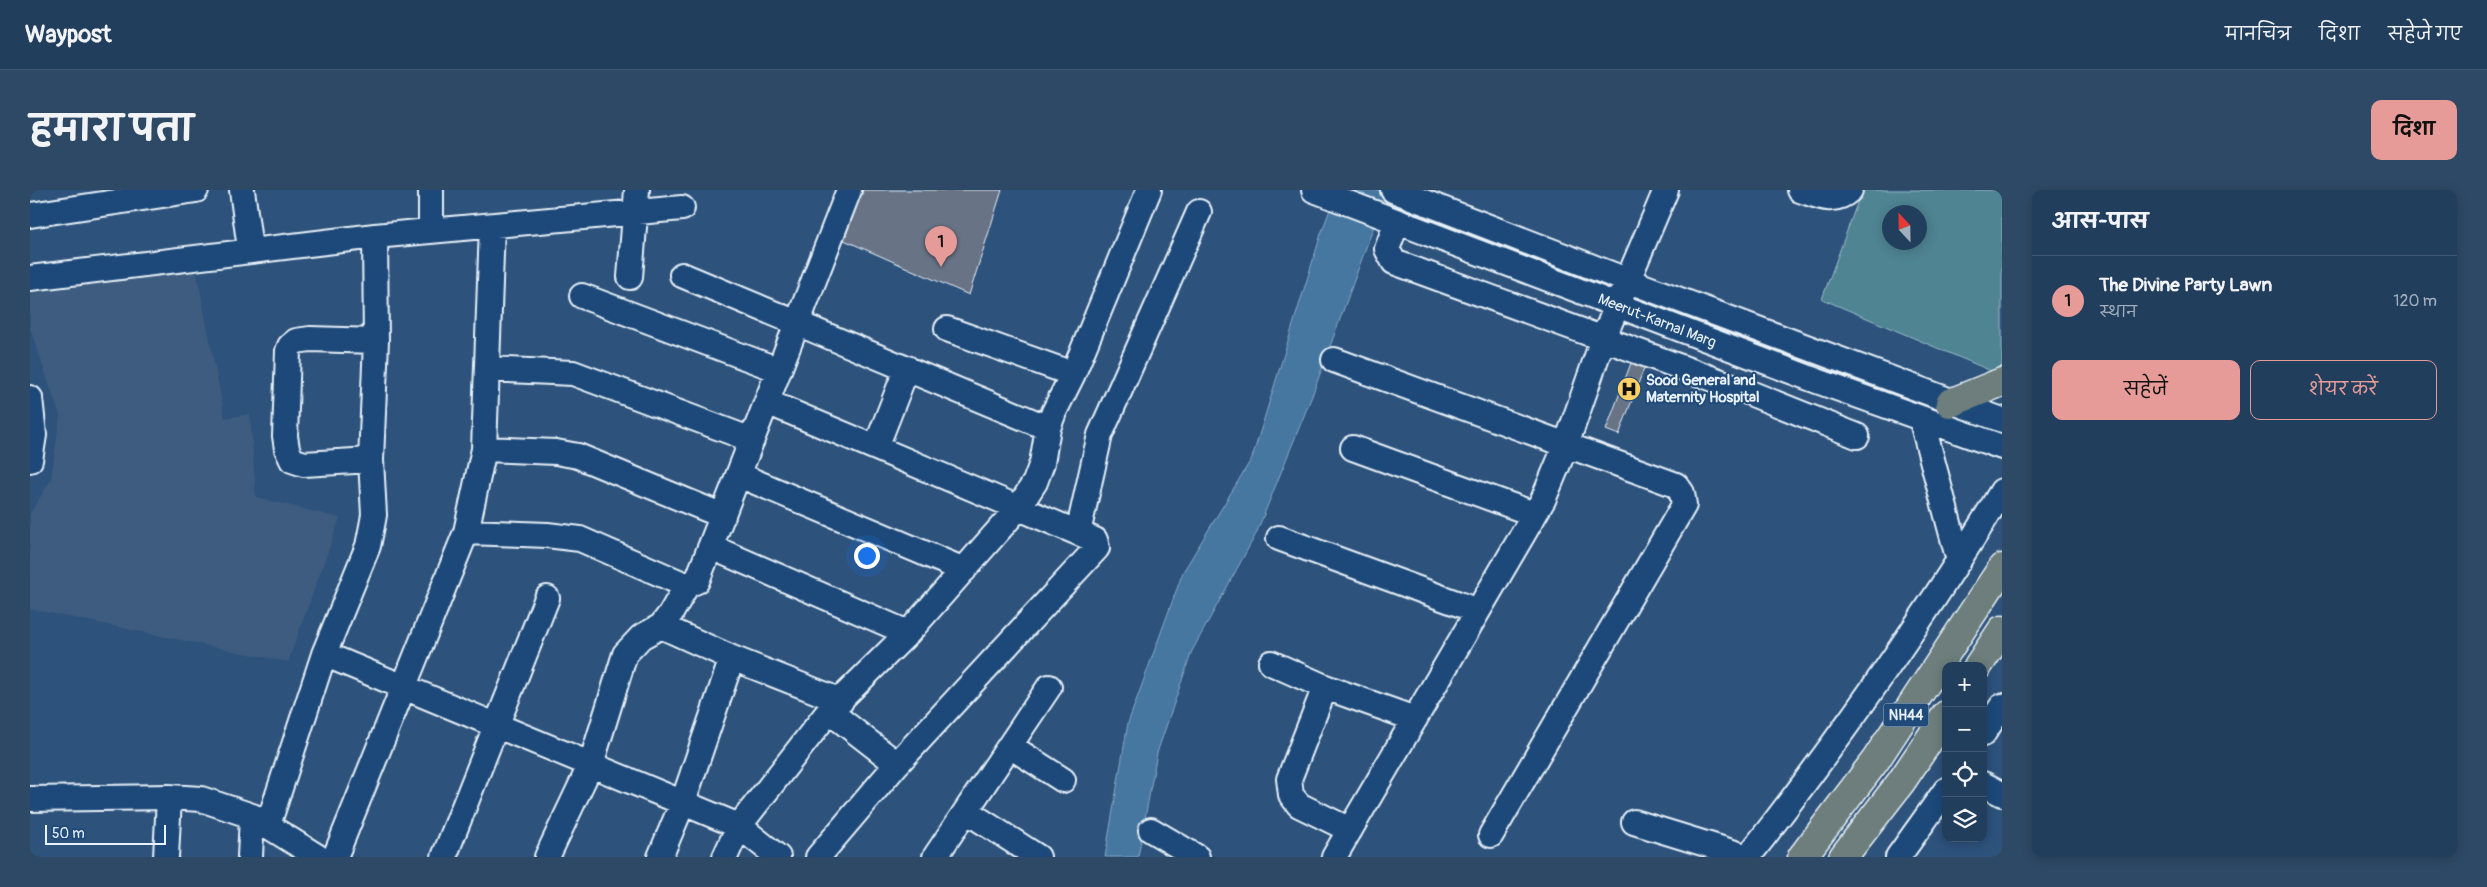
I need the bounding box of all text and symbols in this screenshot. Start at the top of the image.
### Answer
text: Waypost [25,20,112,49]
text: मानचित्र [2225,23,2291,46]
text: दिशा [2319,23,2360,46]
text: सहेजे गए [2388,23,2462,46]
button: दिशा [2371,100,2457,160]
text: हमारा पता [30,107,193,151]
north arrow [1882,205,1927,250]
text: आस-पास [2052,208,2148,235]
pin: 1 [925,226,957,267]
text: The Divine Party Lawn [2099,273,2272,297]
street label: Meerut-Karnal Marg [1595,290,1719,352]
text: 1 [2065,291,2071,311]
text: 120 m [2393,291,2437,311]
text: स्थान [2099,302,2137,322]
button: सहेजें [2052,360,2240,420]
button: शेयर करें [2250,360,2437,420]
place label: Sood General and Maternity Hospital [1646,371,1760,407]
hospital icon: Sood General and Maternity Hospital [1616,376,1642,402]
your location [854,543,880,569]
map controls [1942,662,1987,842]
button: + [1942,662,1987,707]
road number: NH44 [1884,704,1928,726]
button: − [1942,707,1987,752]
button: locate [1942,752,1987,797]
button: layers [1942,797,1987,842]
scale bar [45,822,166,845]
text: 50 m [52,825,85,842]

